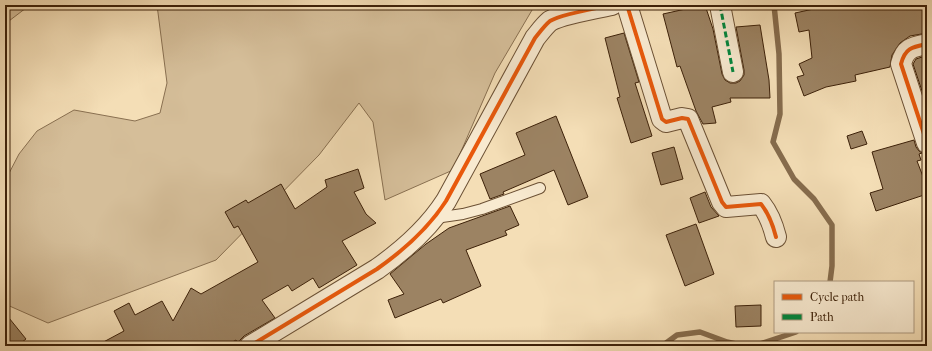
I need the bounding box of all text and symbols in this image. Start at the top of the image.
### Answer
legend [774,281,914,333]
text: Cycle path [810,290,865,304]
text: Path [810,310,834,324]

